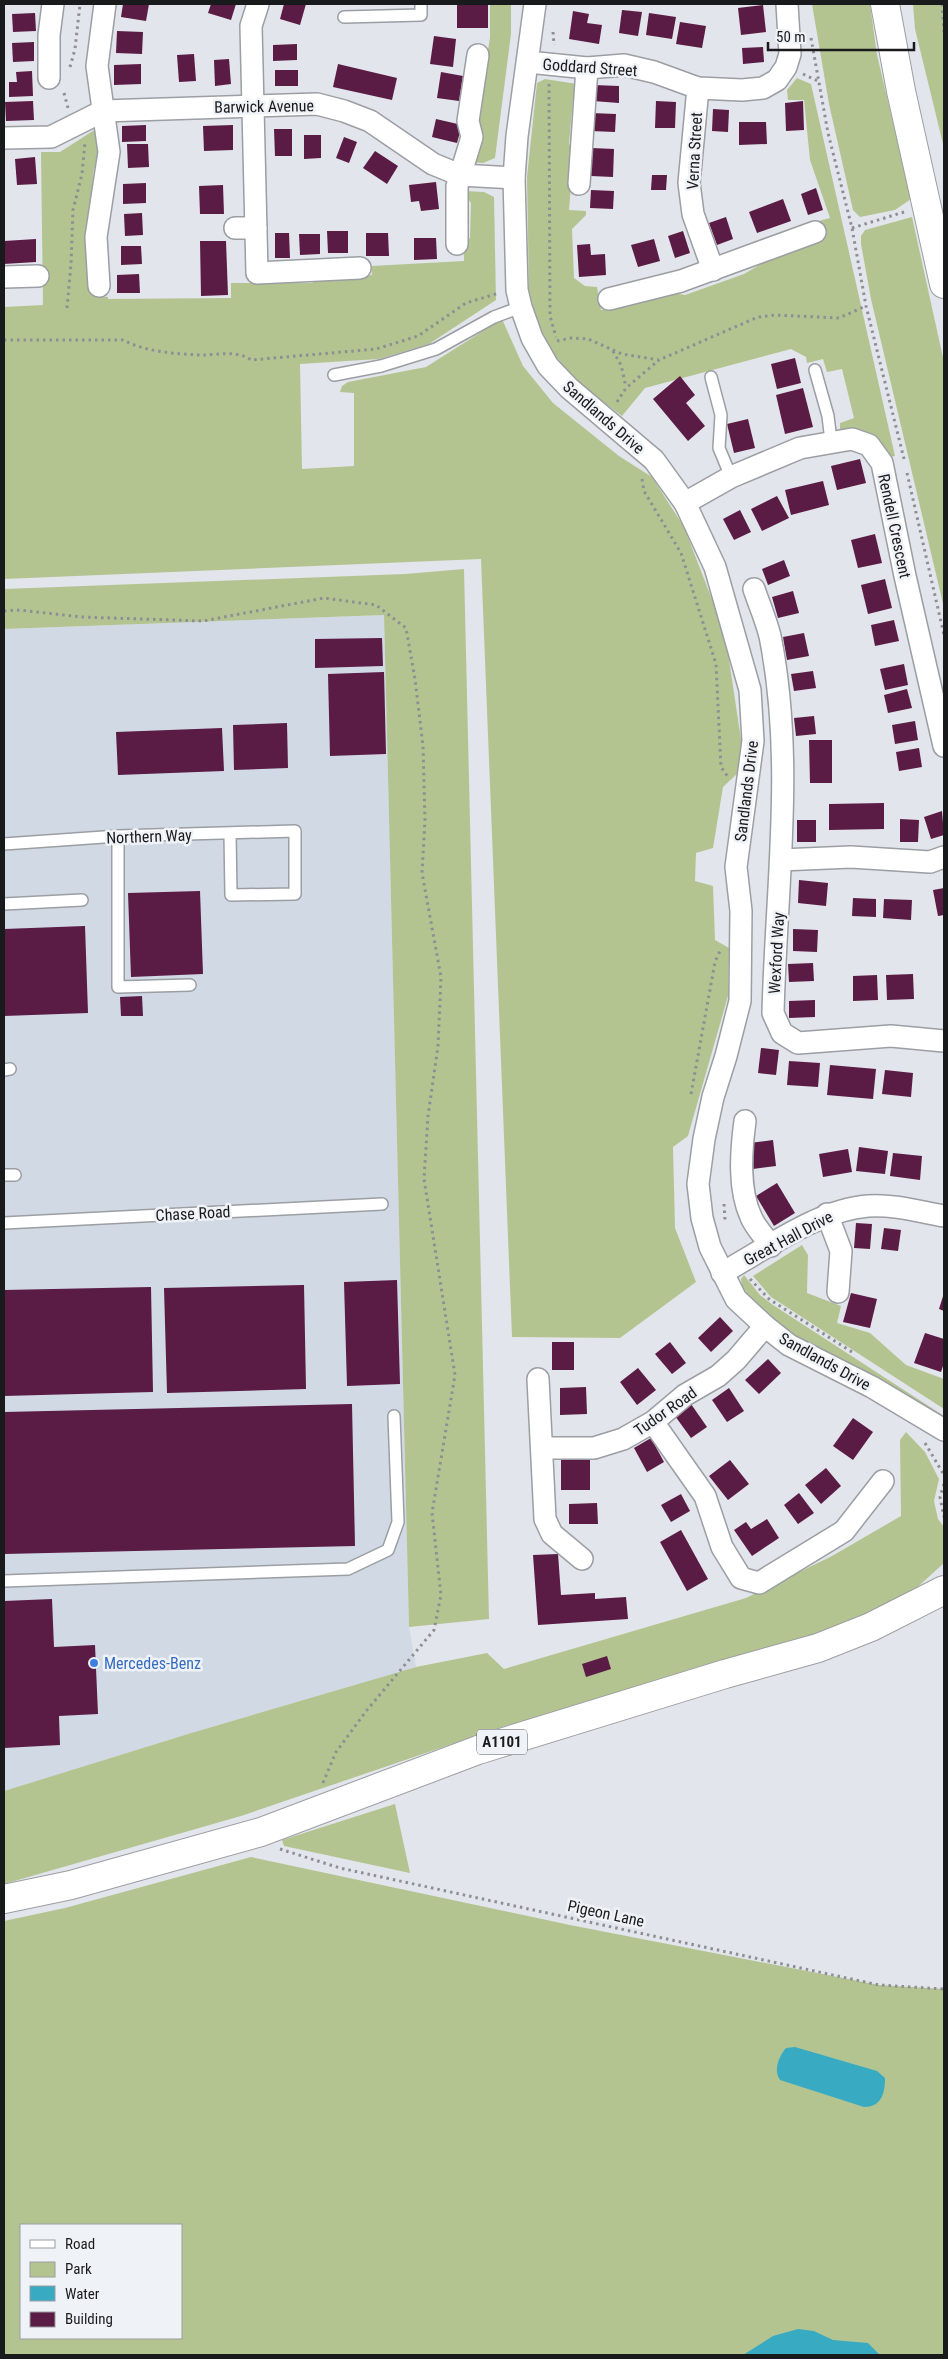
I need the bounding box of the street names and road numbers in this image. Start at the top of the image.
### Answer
street label: Goddard Street [542,55,638,80]
street label: Barwick Avenue [214,96,314,117]
street label: Verna Street [683,112,706,190]
street label: Sandlands Drive [559,377,648,458]
street label: Rendell Crescent [874,472,915,580]
street label: Sandlands Drive [731,740,762,843]
street label: Northern Way [106,825,192,847]
street label: Wexford Way [765,911,788,994]
street label: Chase Road [155,1202,231,1225]
street label: Great Hall Drive [740,1207,836,1270]
street label: Sandlands Drive [776,1329,874,1394]
street label: Tudor Road [630,1383,700,1440]
road number: A1101 [477,1730,527,1754]
street label: Pigeon Lane [566,1896,646,1931]

